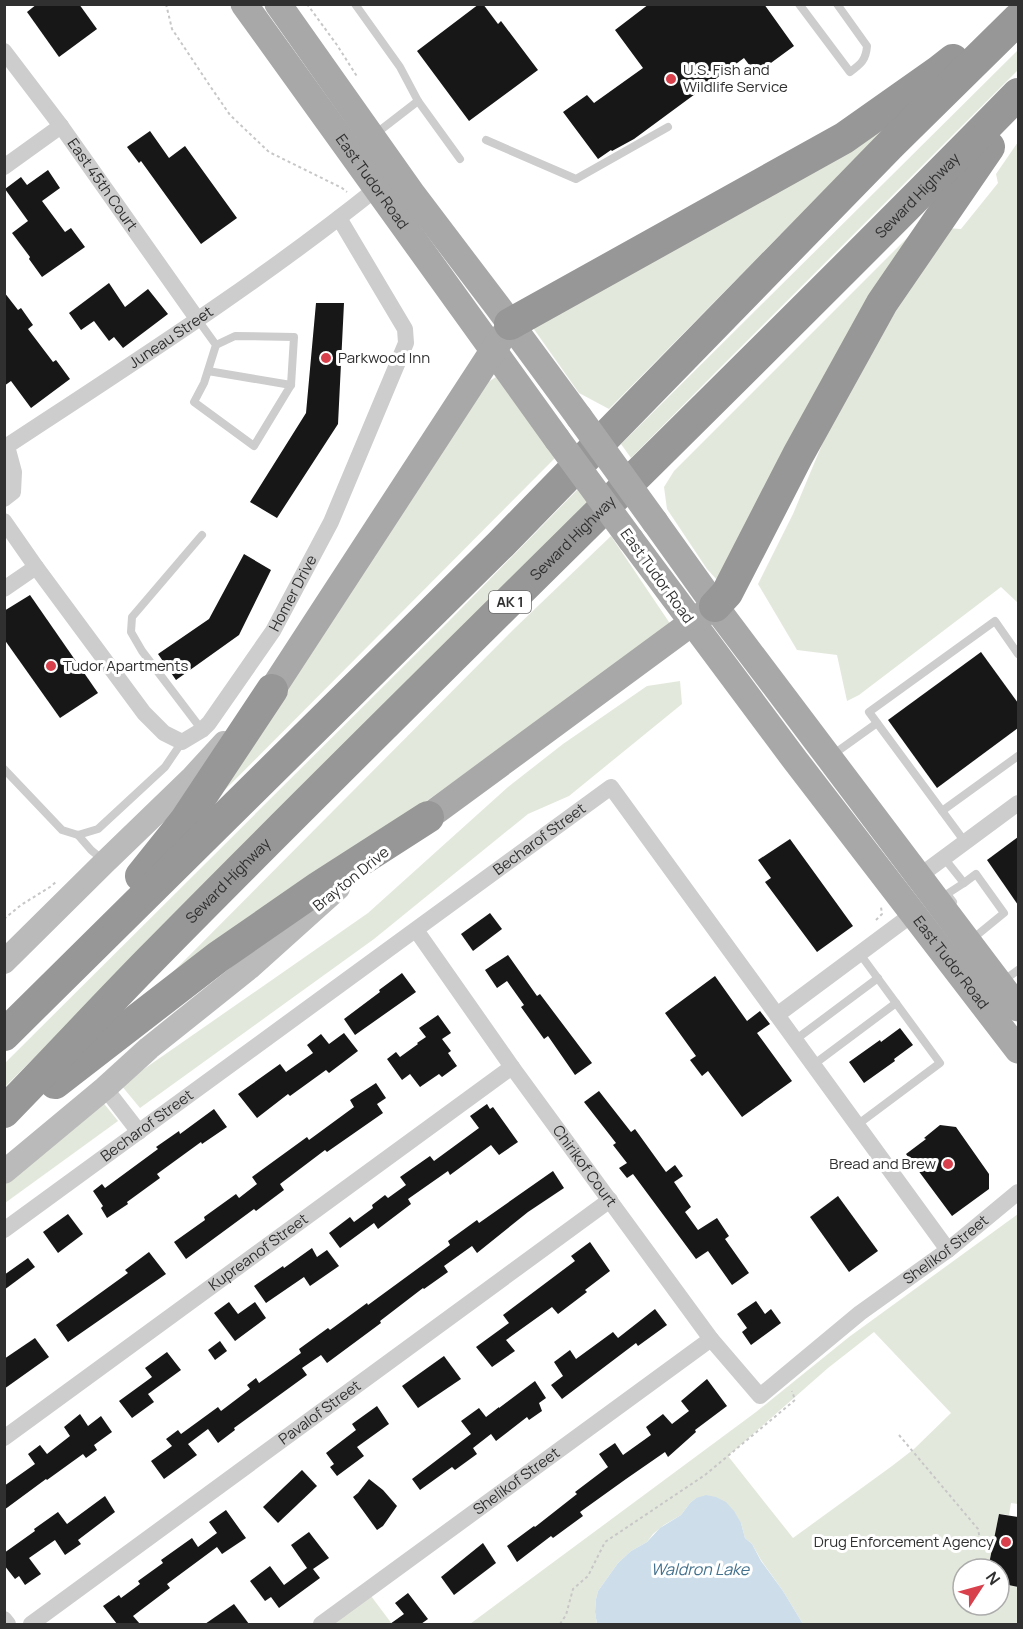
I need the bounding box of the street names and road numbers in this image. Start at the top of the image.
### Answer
street label: East Tudor Road [331,130,414,233]
street label: East 45th Court [63,134,143,235]
street label: Seward Highway [870,148,964,243]
street label: Juneau Street [124,301,217,373]
street label: Seward Highway [525,491,620,585]
street label: East Tudor Road [616,524,699,627]
street label: Homer Drive [264,551,322,635]
road number: AK 1 [489,591,531,613]
street label: Becharof Street [489,798,590,880]
street label: Seward Highway [181,833,275,928]
street label: Brayton Drive [308,841,393,916]
street label: East Tudor Road [909,911,994,1013]
street label: Becharof Street [96,1084,197,1166]
street label: Chirikof Court [548,1121,622,1211]
street label: Kupreanof Street [204,1208,312,1295]
street label: Shelikof Street [899,1210,993,1289]
street label: Pavalof Street [274,1375,365,1449]
street label: Shelikof Street [468,1442,564,1520]

